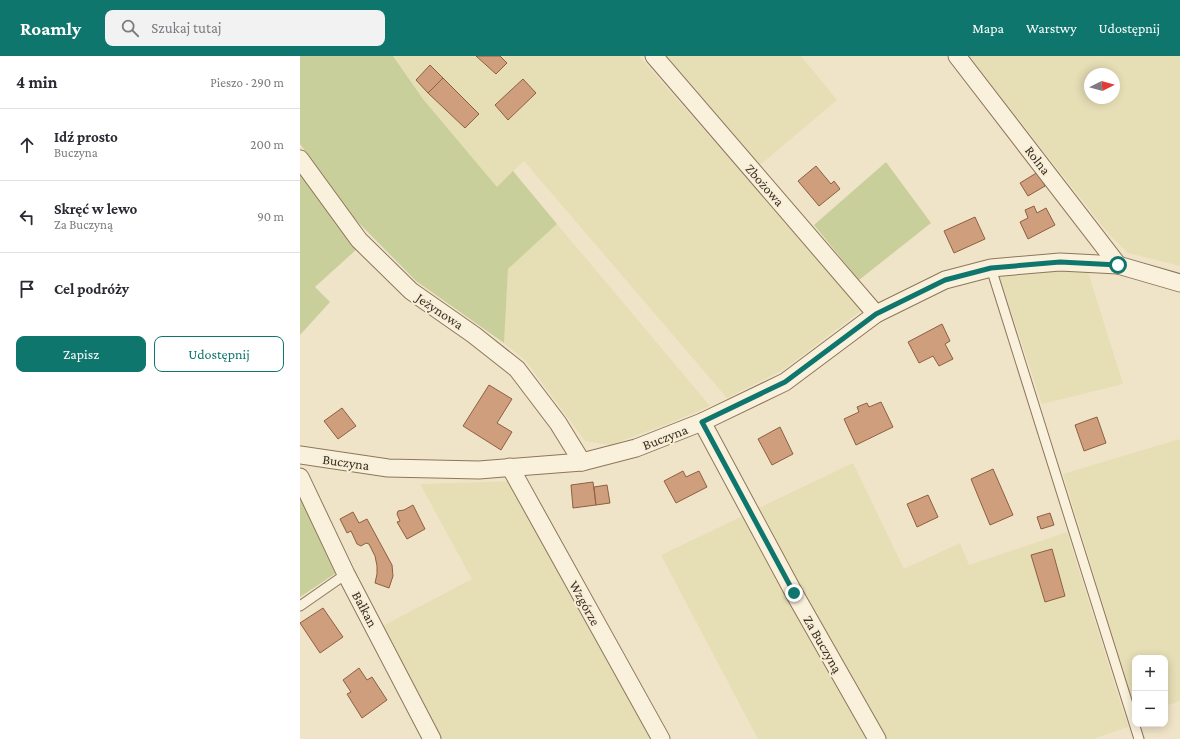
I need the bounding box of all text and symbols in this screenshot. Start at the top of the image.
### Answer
search box [105,10,385,46]
icon: search [119,17,141,39]
text: Roamly [20,18,81,39]
text: Szukaj tutaj [151,20,221,36]
text: Mapa [972,20,1004,36]
text: Warstwy [1026,20,1077,36]
text: Udostępnij [1099,20,1160,36]
north arrow [1084,68,1120,104]
text: 4 min [16,73,58,92]
text: Pieszo · 290 m [210,75,284,90]
text: Idź prosto [54,129,118,145]
icon: ahead [16,134,38,156]
text: 200 m [250,137,284,152]
street label: Rolna [1022,142,1055,178]
text: Buczyna [54,145,98,160]
street label: Zbożowa [742,161,788,210]
text: Skręć w lewo [54,201,137,217]
icon: left [16,206,38,228]
text: 90 m [257,209,284,224]
text: Za Buczyną [54,217,113,232]
route start [1109,256,1127,274]
icon: arrive [16,278,38,300]
text: Cel podróży [54,281,129,297]
street label: Jeżynowa [412,288,467,333]
button: Zapisz [16,336,146,372]
button: Udostępnij [154,336,284,372]
street label: Buczyna [640,421,690,453]
street label: Buczyna [321,451,371,473]
street label: Wzgórze [566,578,604,628]
route end [785,584,803,602]
street label: Bałkan [349,588,381,630]
street label: Za Buczyną [800,612,846,676]
map controls [1132,655,1168,727]
button: + [1132,655,1168,691]
button: − [1132,691,1168,727]

